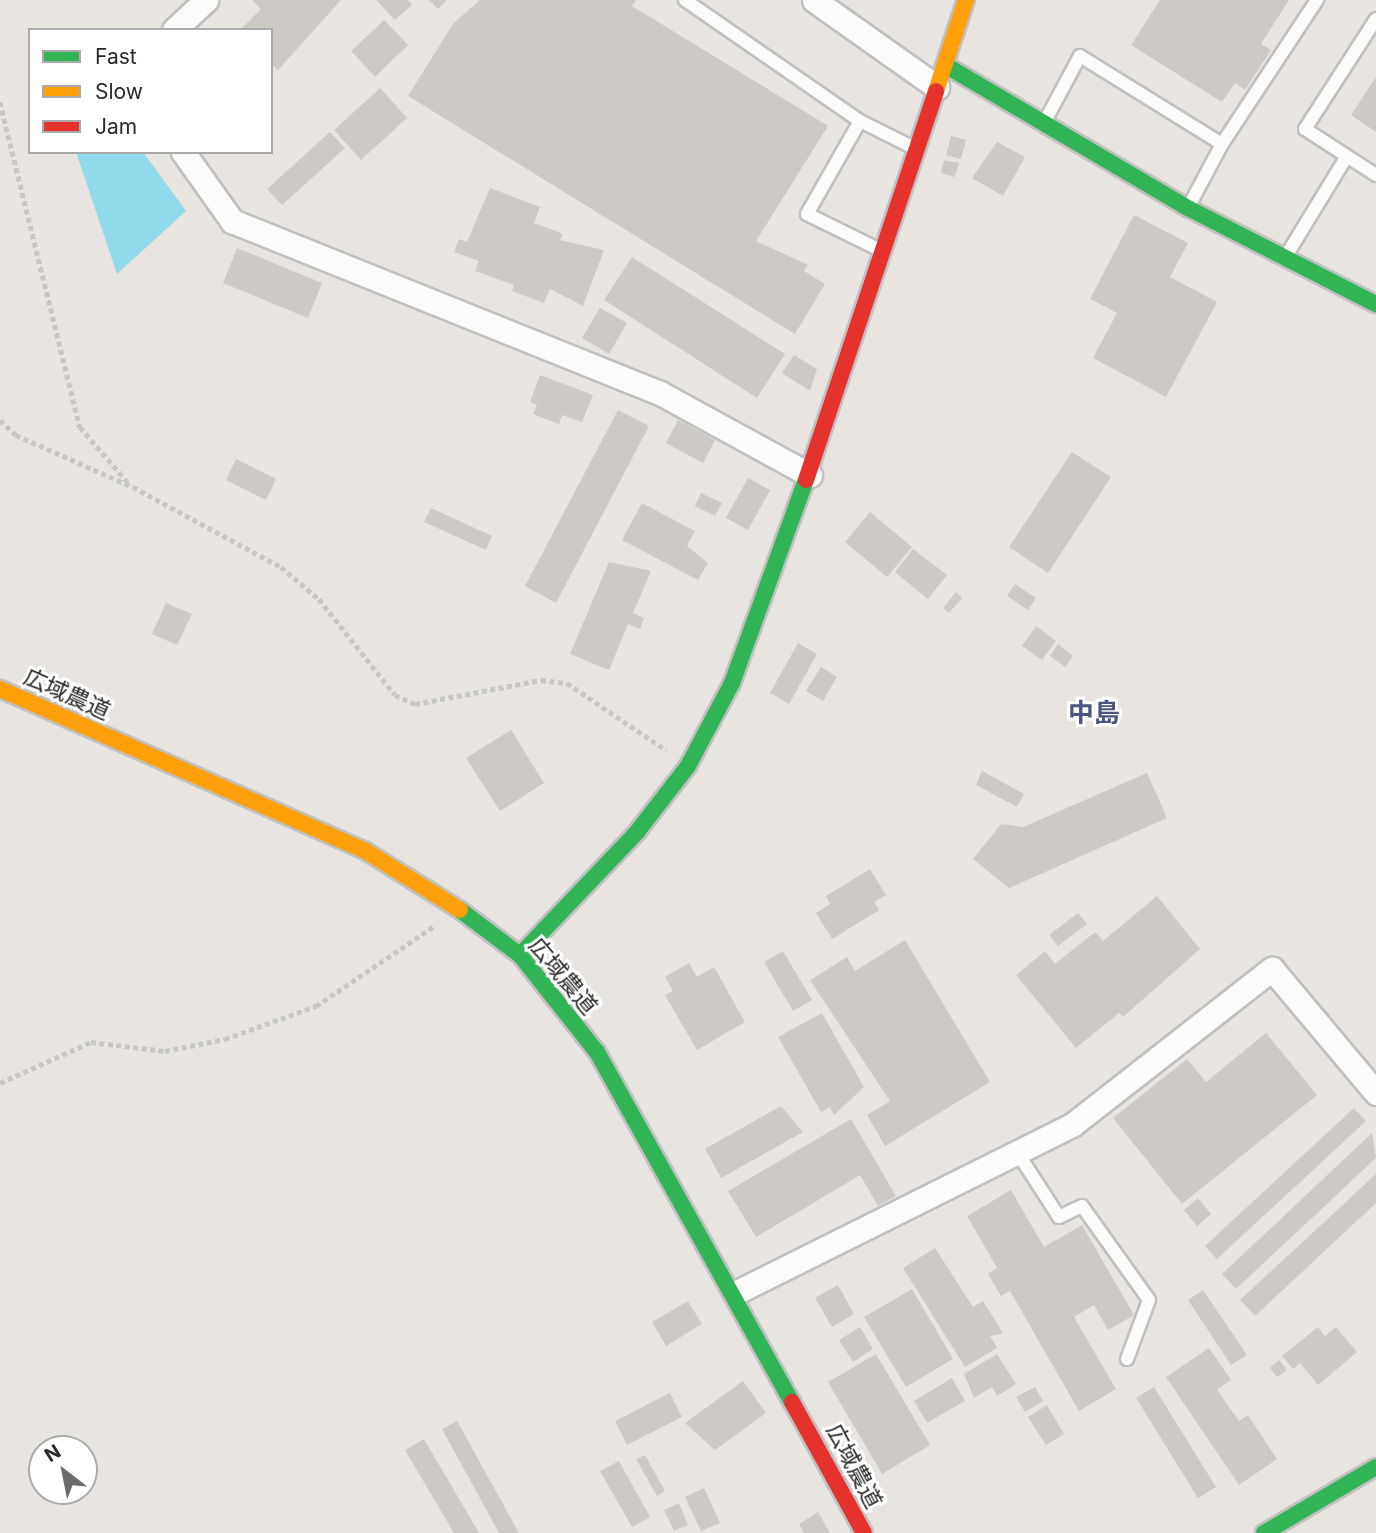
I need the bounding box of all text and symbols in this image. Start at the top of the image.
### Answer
legend [28,28,273,154]
text: Fast [95,44,137,69]
text: Slow [95,79,143,104]
text: Jam [95,114,137,139]
street label: 広域農道 [19,663,115,725]
district label: 中島 [1068,697,1120,729]
street label: 広域農道 [523,932,603,1020]
street label: 広域農道 [820,1419,888,1513]
north arrow [28,1435,98,1505]
text: N [40,1440,65,1467]

